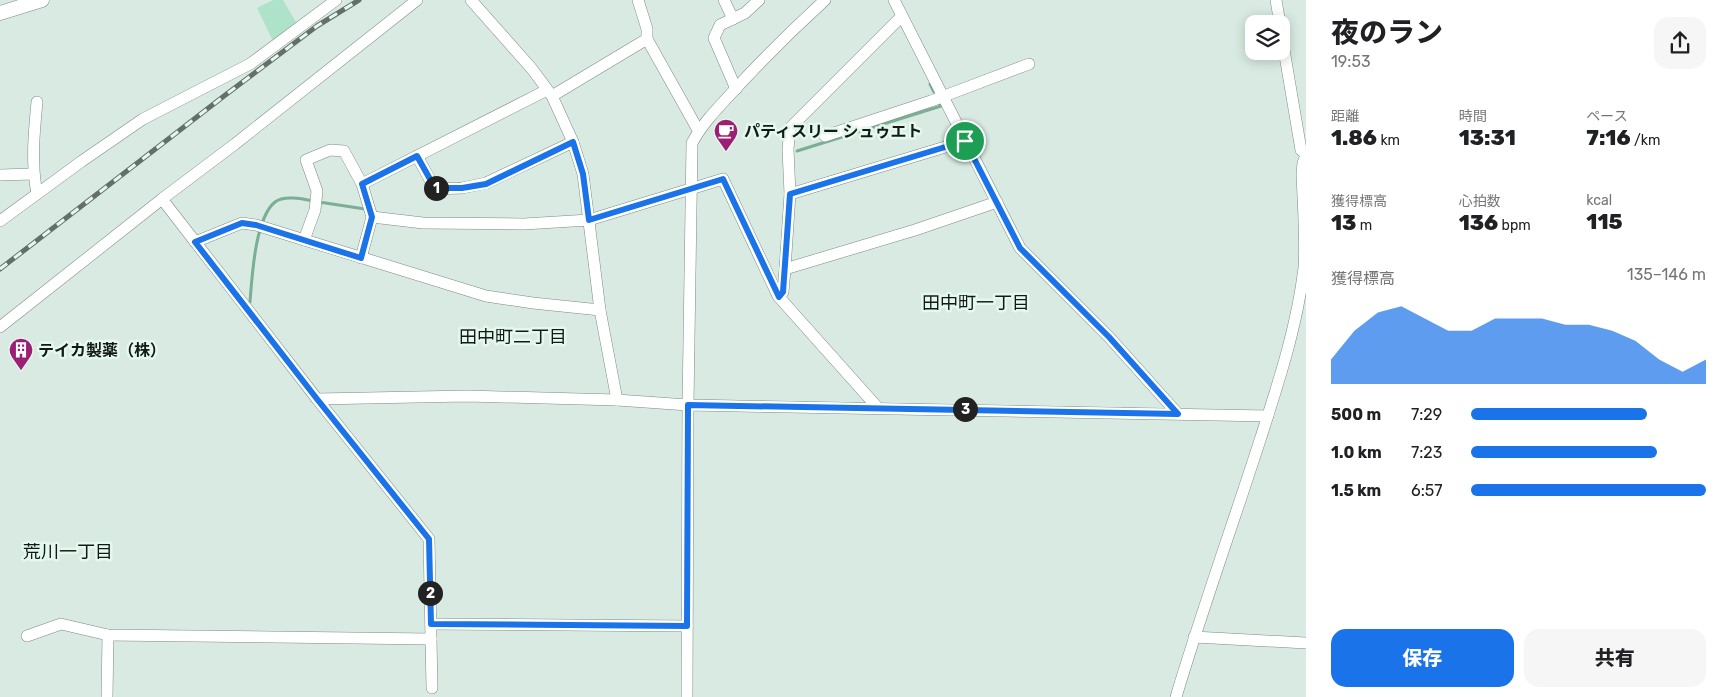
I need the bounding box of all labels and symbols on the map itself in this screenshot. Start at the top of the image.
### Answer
cafe icon: パティスリー シュゥエト [713,118,739,152]
pin [944,120,986,162]
place label: パティスリー シュゥエト [744,122,922,141]
pin: 1 [424,176,448,200]
district label: 田中町一丁目 [922,292,1030,314]
district label: 田中町二丁目 [459,326,567,348]
building icon: テイカ製薬（株） [8,337,34,371]
place label: テイカ製薬（株） [38,341,166,360]
pin: 3 [952,396,978,422]
district label: 荒川一丁目 [23,541,113,563]
pin: 2 [418,580,442,606]

